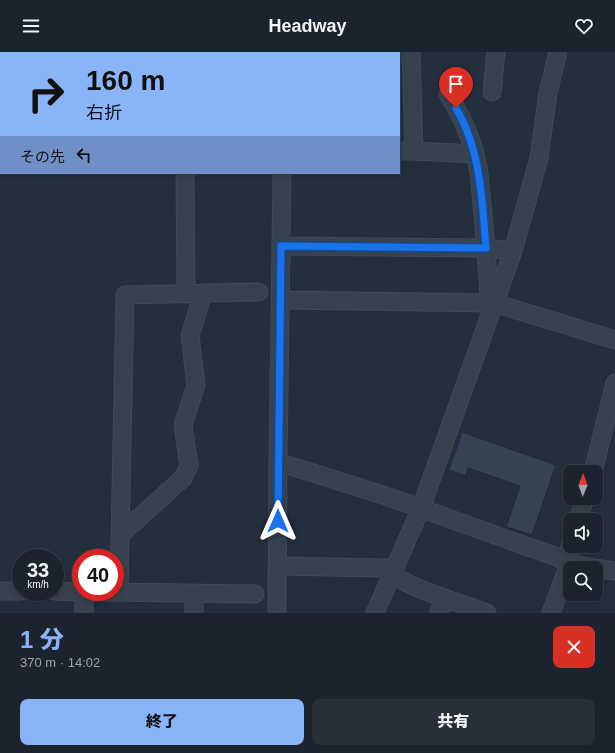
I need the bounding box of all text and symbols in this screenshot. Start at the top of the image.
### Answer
icon: menu [20,15,42,37]
icon: heart [573,15,595,37]
text: Headway [268,16,347,36]
text: 160 m [86,65,165,96]
pin [439,67,473,108]
icon: right [20,68,72,120]
icon: arrive [445,73,467,95]
text: 右折 [86,103,122,123]
icon: left [73,144,95,166]
text: その先 [20,148,65,165]
north arrow [563,465,603,505]
map controls [563,465,603,601]
position arrow [257,500,299,542]
button: sound [563,513,603,553]
speed limit sign: 40 [72,549,124,601]
text: 33 [27,559,49,581]
button: search [563,561,603,601]
text: km/h [27,579,49,590]
text: 1 分 [20,626,64,653]
button: close [553,626,595,668]
text: 370 m · 14:02 [20,655,100,670]
button: 終了 [20,699,304,745]
button: 共有 [312,699,595,745]

